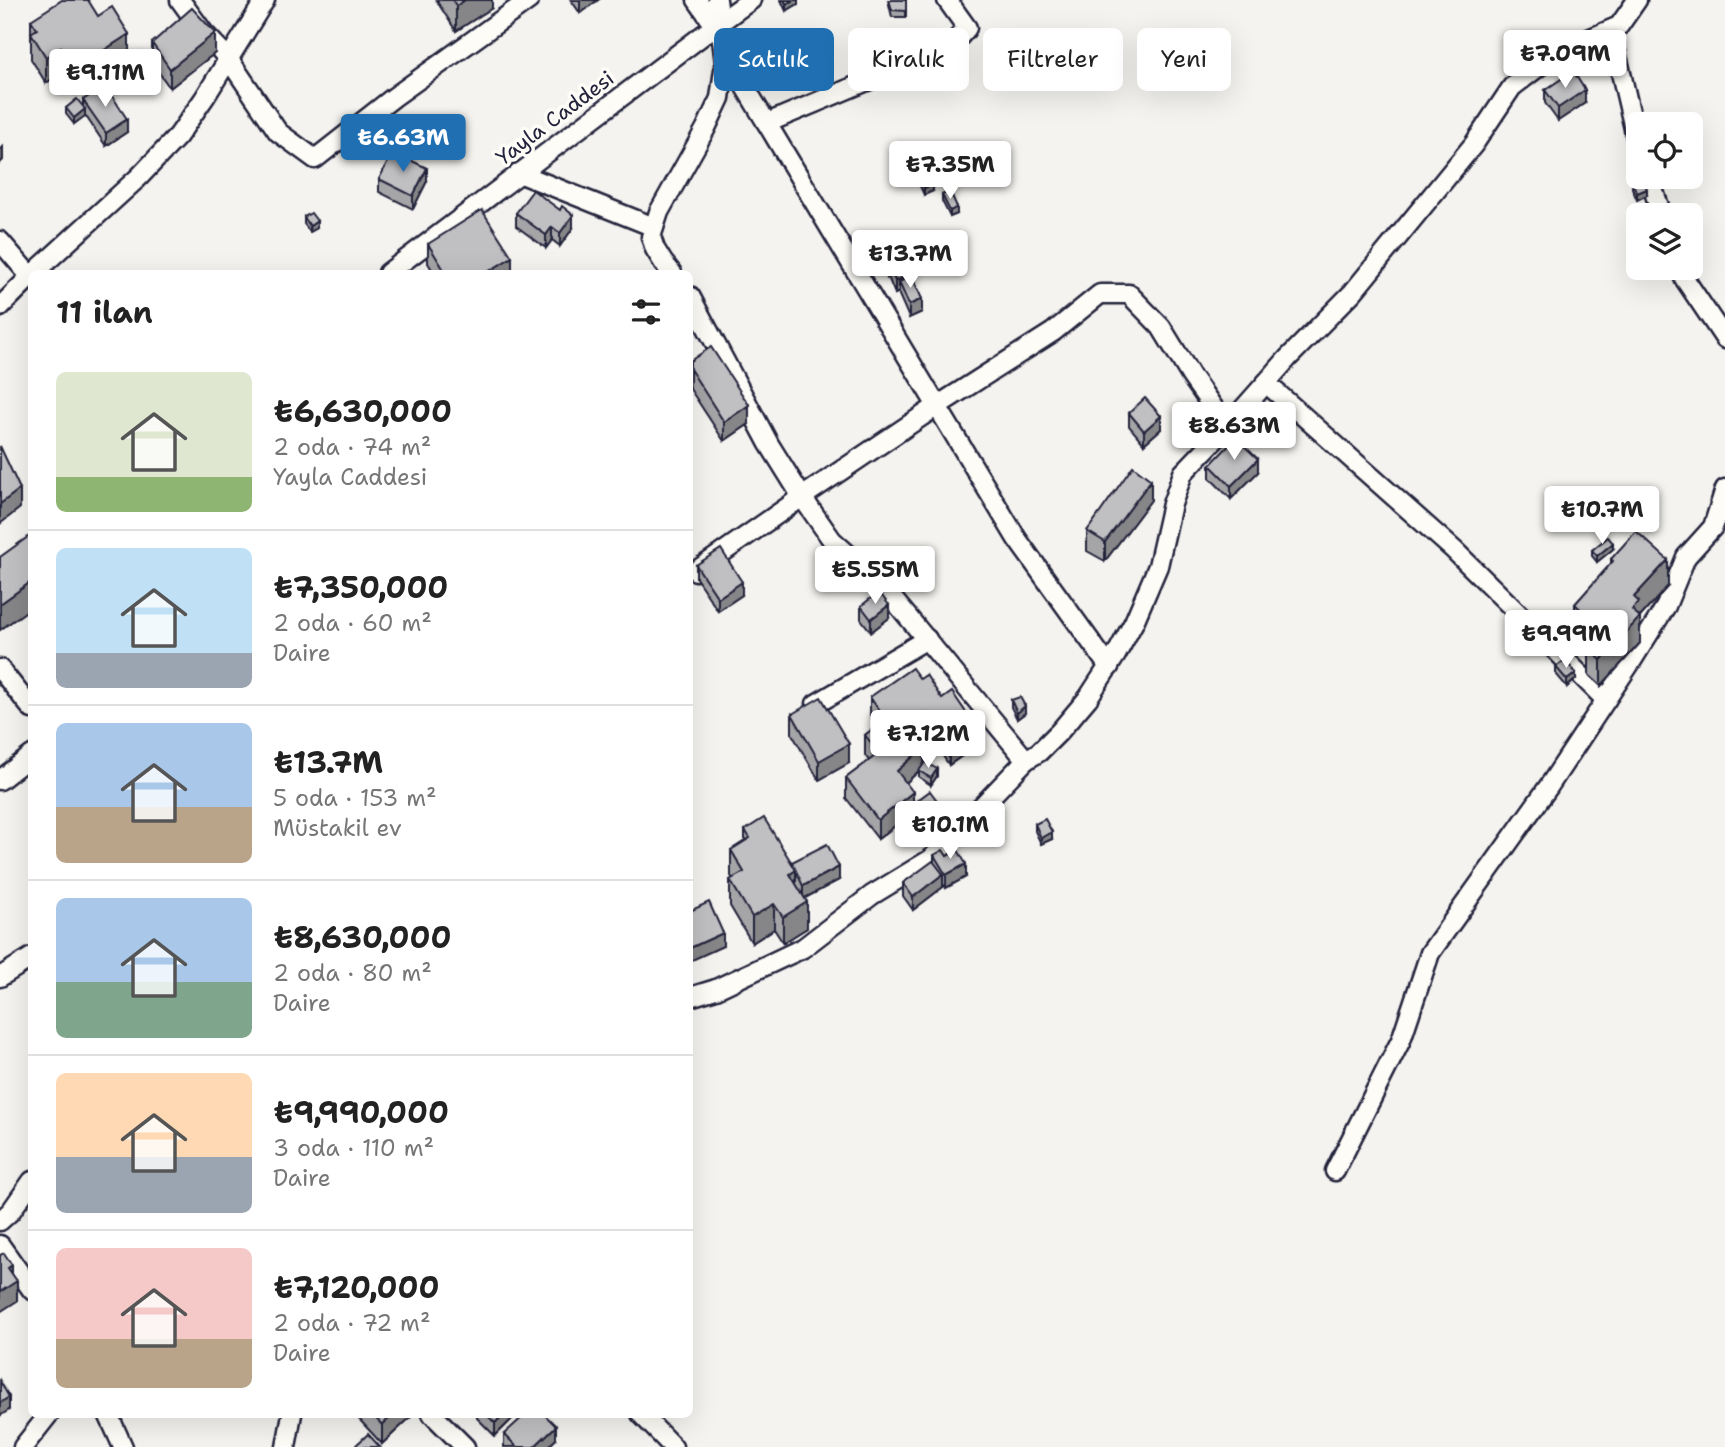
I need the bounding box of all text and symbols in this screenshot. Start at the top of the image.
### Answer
chip: Satılık [714,28,834,91]
chip: Kiralık [848,28,969,91]
chip: Filtreler [983,28,1123,91]
chip: Yeni [1137,28,1231,91]
pin: ₺7.09M [1508,31,1622,90]
text: ₺7.09M [1519,38,1611,68]
pin: ₺9.11M [48,50,162,109]
text: ₺9.11M [65,57,145,87]
street label: Yayla Caddesi [490,64,620,172]
map controls [1626,112,1703,280]
button: locate [1626,112,1703,189]
pin: ₺6.63M [346,114,460,174]
text: ₺6.63M [357,122,449,152]
pin: ₺7.35M [893,142,1007,201]
text: ₺7.35M [905,149,995,179]
button: layers [1626,203,1703,280]
pin: ₺13.7M [853,230,967,290]
text: ₺13.7M [868,238,952,268]
text: 11 ilan [56,292,153,333]
icon: filters [627,293,665,331]
text: ₺6,630,000 [273,391,452,432]
icon: home [112,400,196,484]
pin: ₺8.63M [1177,402,1291,462]
text: ₺8.63M [1188,410,1280,440]
text: 2 oda · 74 m² [273,432,431,462]
text: Yayla Caddesi [273,462,427,492]
pin: ₺10.7M [1545,486,1659,546]
text: ₺10.7M [1560,494,1644,524]
pin: ₺5.55M [818,546,932,606]
text: ₺5.55M [831,554,919,584]
text: ₺7,350,000 [273,567,448,608]
icon: home [112,576,196,660]
text: 2 oda · 60 m² [273,608,432,638]
pin: ₺9.99M [1509,610,1623,670]
text: ₺9.99M [1521,618,1611,648]
text: Daire [273,638,331,668]
pin: ₺7.12M [871,710,985,770]
text: ₺7.12M [886,718,970,748]
text: ₺13.7M [273,742,383,783]
icon: home [112,751,196,835]
text: 5 oda · 153 m² [273,783,437,813]
pin: ₺10.1M [893,802,1007,861]
text: ₺10.1M [911,809,989,839]
text: Müstakil ev [273,813,402,843]
text: ₺8,630,000 [273,917,451,958]
icon: home [112,926,196,1010]
text: 2 oda · 80 m² [273,958,432,988]
text: Daire [273,988,331,1018]
text: ₺9,990,000 [273,1092,449,1133]
icon: home [112,1101,196,1185]
text: 3 oda · 110 m² [273,1133,434,1163]
text: Daire [273,1163,331,1193]
text: ₺7,120,000 [273,1267,440,1308]
icon: home [112,1276,196,1360]
text: 2 oda · 72 m² [273,1308,431,1338]
text: Daire [273,1338,331,1368]

